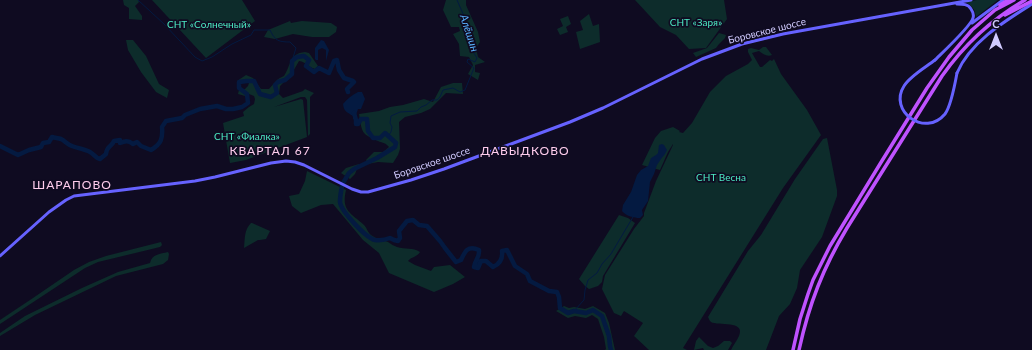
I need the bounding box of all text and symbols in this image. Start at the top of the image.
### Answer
water label: Алёшин [457,13,481,53]
street label: Боровское шоссе [727,16,807,46]
north arrow [976,16,1016,56]
park label: СНТ «Заря» [670,17,722,29]
text: С [992,17,1000,30]
park label: СНТ «Солнечный» [167,19,251,31]
park label: СНТ «Фиалка» [214,131,280,143]
district label: КВАРТАЛ 67 [229,144,311,158]
street label: Боровское шоссе [392,144,472,182]
district label: ДАВЫДКОВО [480,144,570,158]
park label: СНТ Весна [696,172,746,184]
district label: ШАРАПОВО [32,178,112,192]

